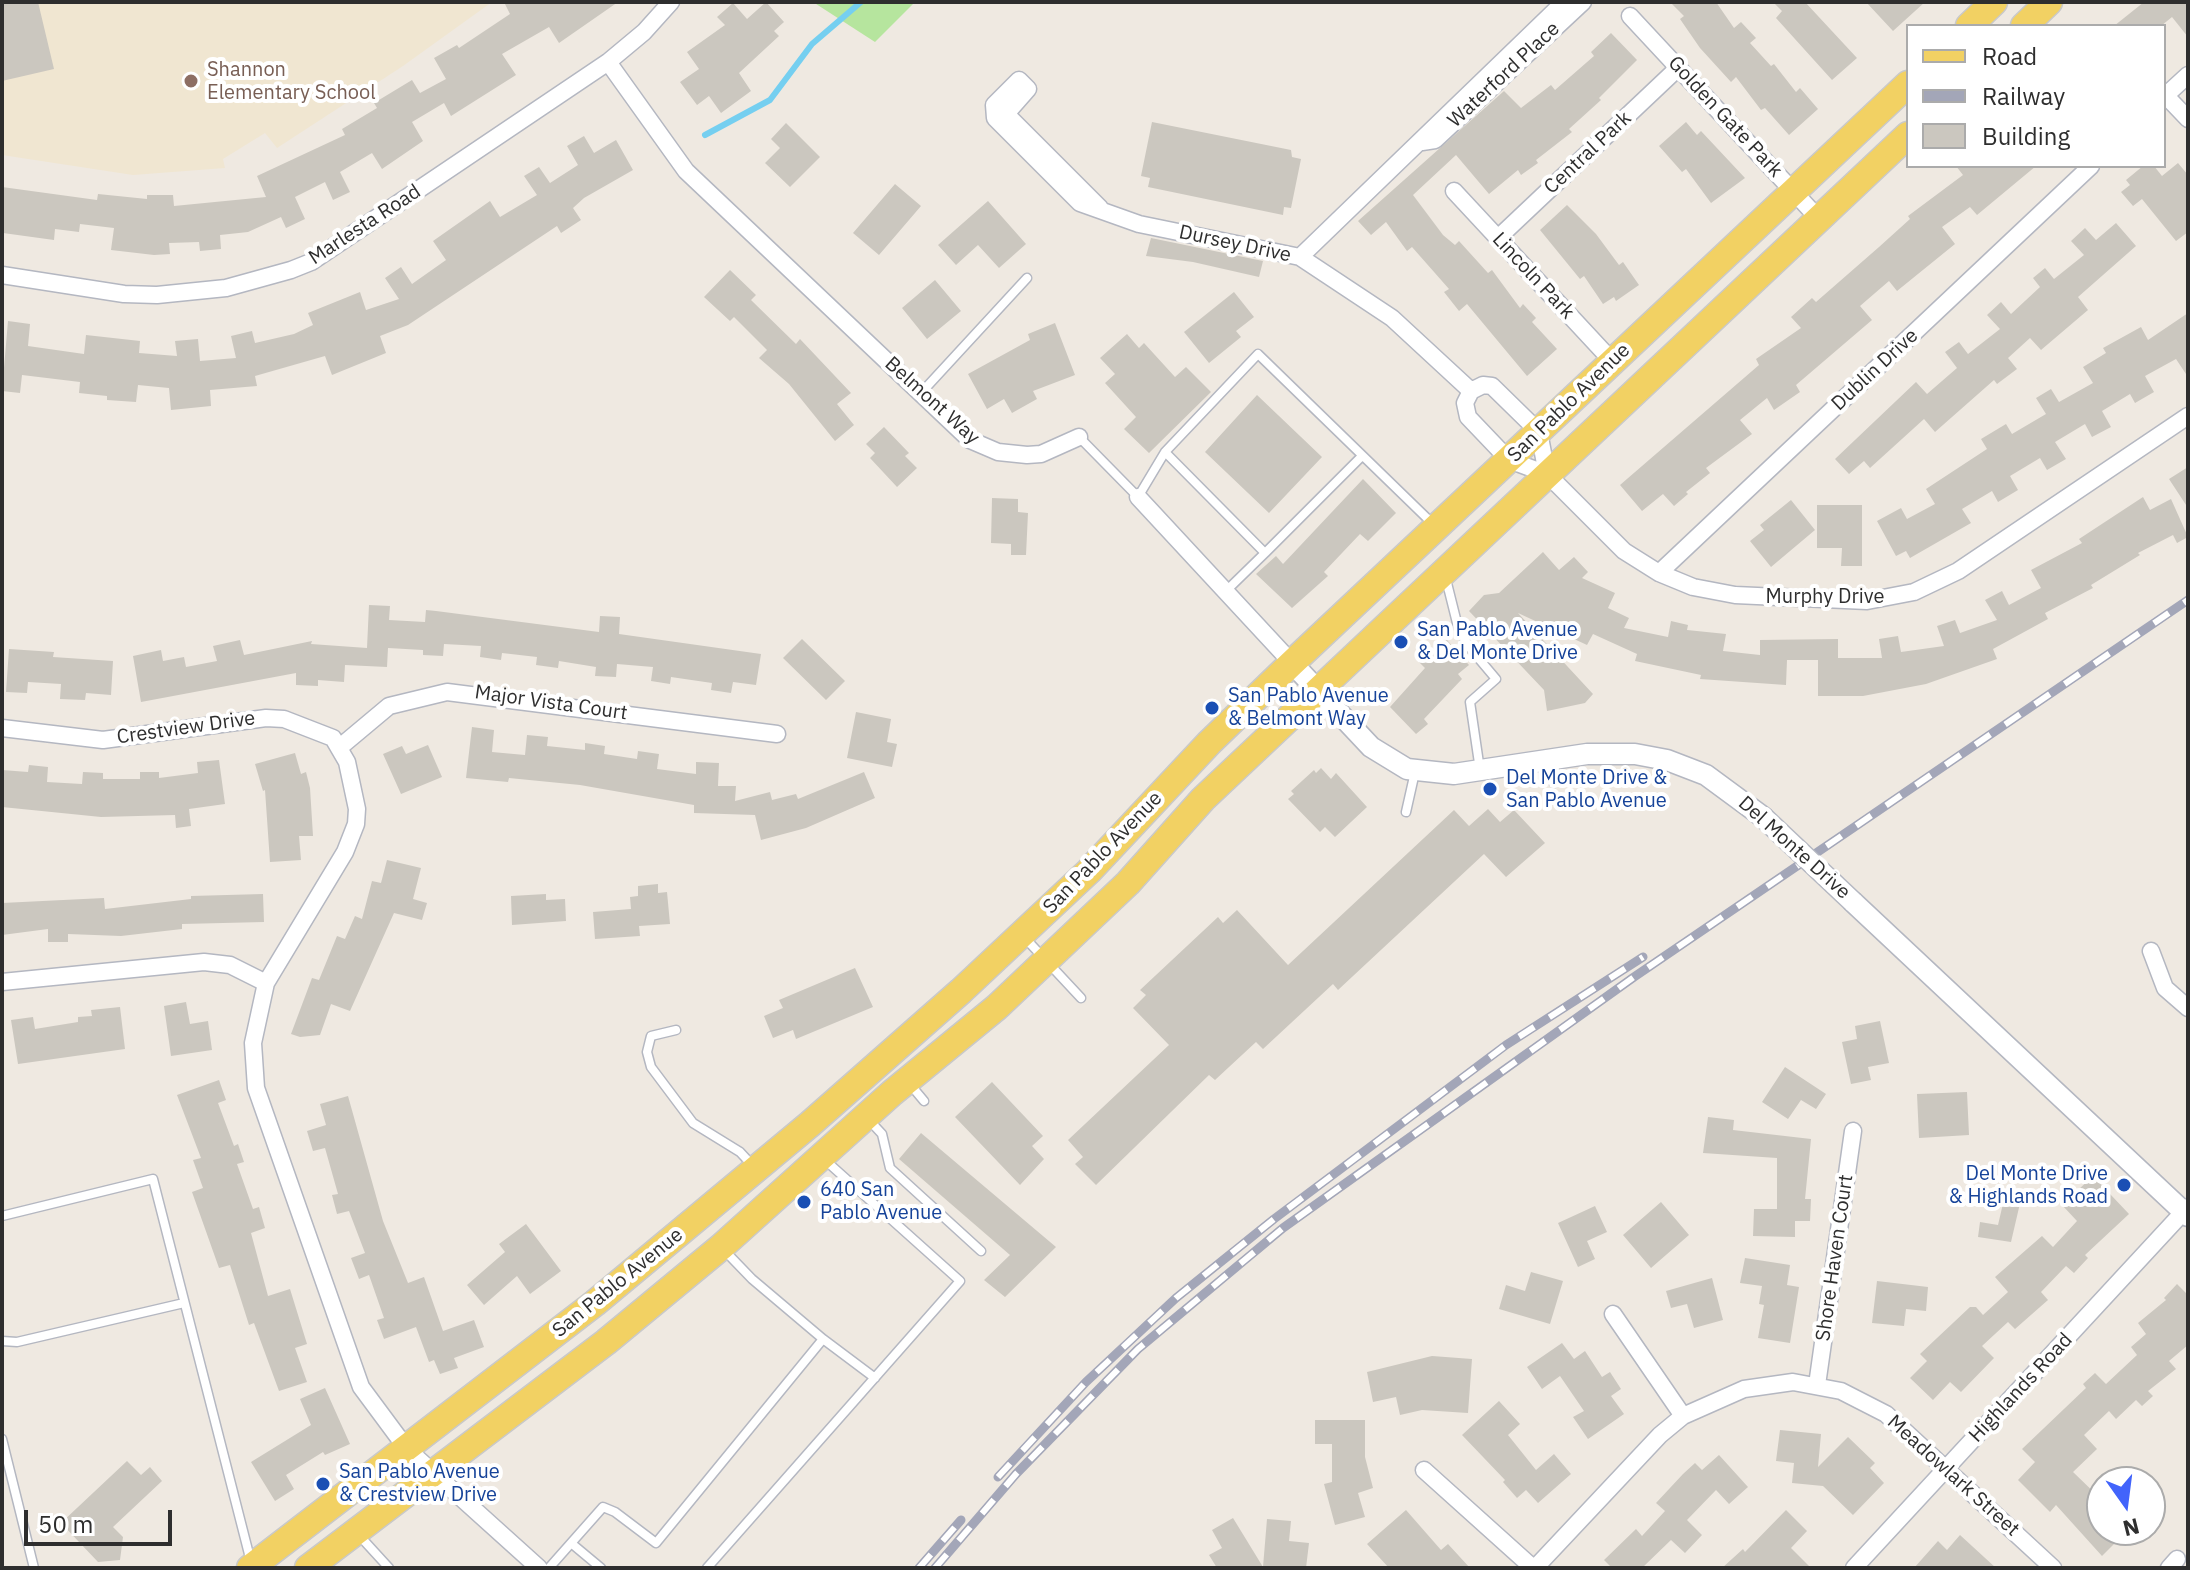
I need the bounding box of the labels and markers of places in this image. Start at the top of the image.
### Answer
place label: Shannon Elementary School [207,58,376,105]
marker: Shannon Elementary School [182,72,200,90]
place label: San Pablo Avenue & Del Monte Drive [1417,618,1578,665]
marker: San Pablo Avenue & Del Monte Drive [1392,633,1410,651]
place label: San Pablo Avenue & Belmont Way [1228,684,1389,731]
marker: San Pablo Avenue & Belmont Way [1203,699,1221,717]
place label: Del Monte Drive & San Pablo Avenue [1506,766,1667,813]
marker: Del Monte Drive & San Pablo Avenue [1481,780,1499,798]
place label: Del Monte Drive & Highlands Road [1949,1162,2108,1209]
marker: Del Monte Drive & Highlands Road [2115,1176,2133,1194]
place label: 640 San Pablo Avenue [820,1178,942,1225]
marker: 640 San Pablo Avenue [795,1193,813,1211]
place label: San Pablo Avenue & Crestview Drive [339,1460,500,1507]
marker: San Pablo Avenue & Crestview Drive [314,1475,332,1493]

